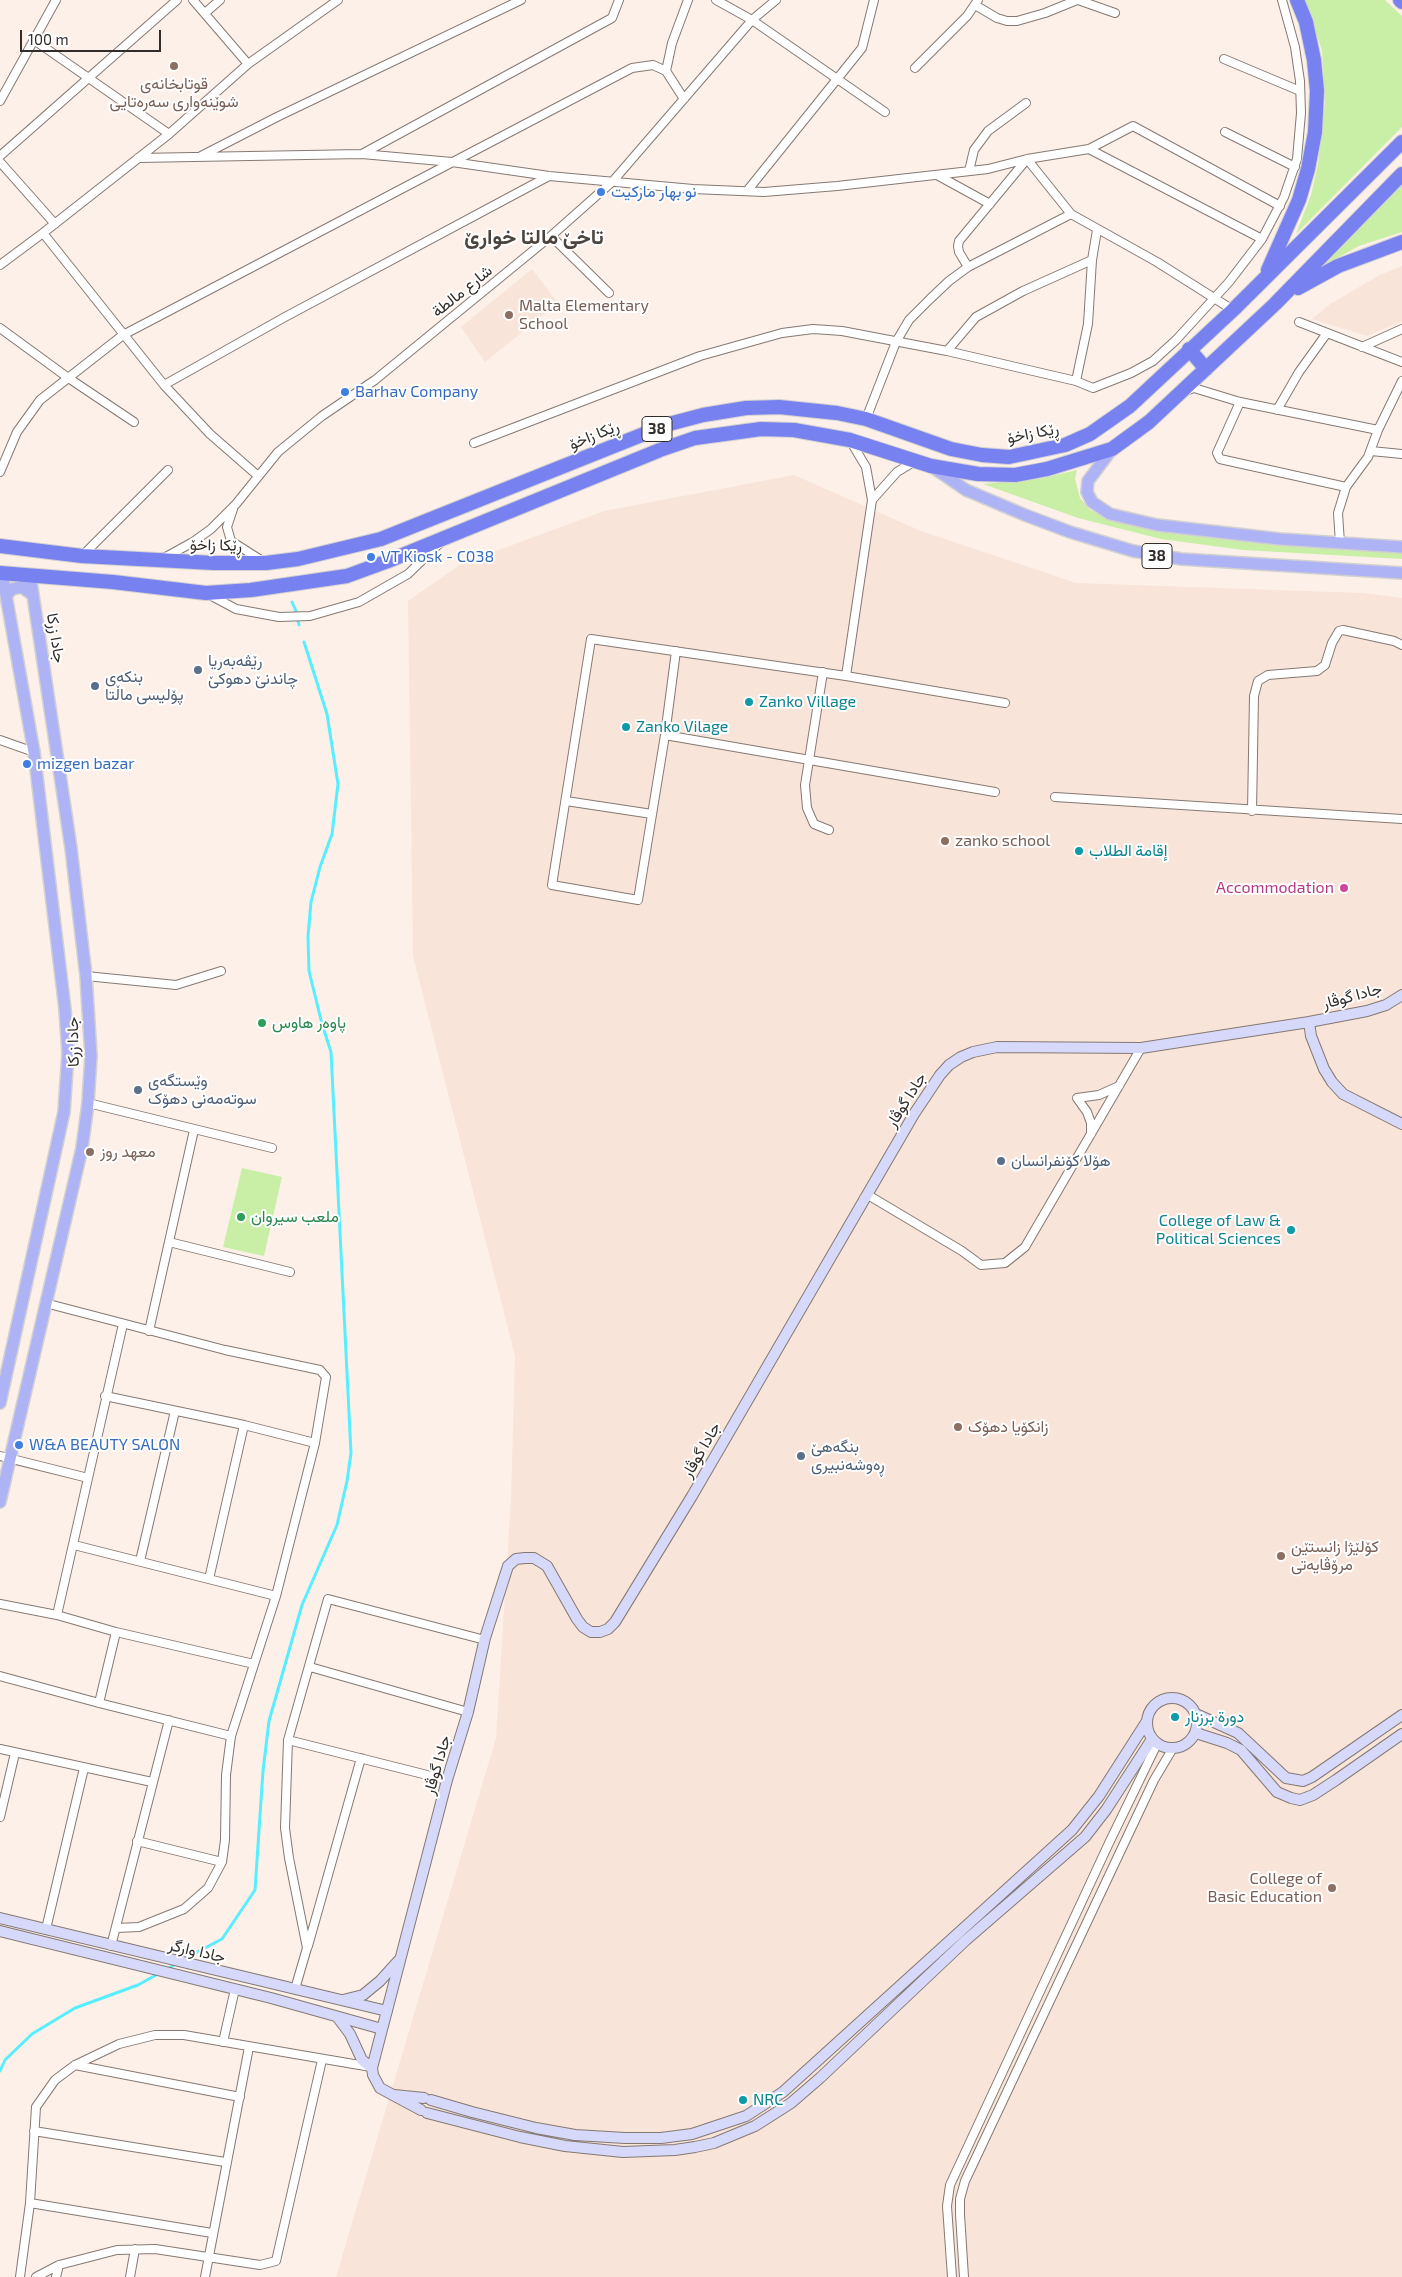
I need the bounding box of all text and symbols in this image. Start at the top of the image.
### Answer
scale bar [22,20,164,52]
text: 100 m [28,30,69,48]
marker: قوتابخانەی شوێنەواری سەرەتایی [168,60,180,72]
place label: قوتابخانەی شوێنەواری سەرەتایی [109,74,239,112]
place label: نو بهار ماركيت [611,182,697,202]
marker: نو بهار ماركيت [595,186,607,198]
district label: تاخێ مالتا خوارێ [464,224,604,250]
street label: شارع مالطة [428,261,496,321]
place label: Malta Elementary School [519,296,649,334]
marker: Malta Elementary School [503,309,515,321]
place label: Barhav Company [355,382,478,402]
marker: Barhav Company [339,386,351,398]
street label: ڕێکا زاخۆ [566,416,622,454]
road number: 38 [642,416,672,442]
street label: ڕێکا زاخۆ [1005,419,1061,447]
street label: ڕێکا زاخۆ [190,535,242,555]
road number: 38 [1142,544,1172,568]
place label: VT Kiosk - C038 [381,547,494,567]
marker: VT Kiosk - C038 [365,551,377,563]
street label: جادا زرکا [43,612,69,664]
place label: رێڤەبەریا چاندنێ دهوکێ [208,651,298,689]
marker: رێڤەبەریا چاندنێ دهوکێ [192,664,204,676]
place label: بنکەی پۆلیسی ماڵتا [105,667,183,705]
marker: بنکەی پۆلیسی ماڵتا [89,680,101,692]
place label: Zanko Village [759,692,856,712]
marker: Zanko Village [743,696,755,708]
place label: Zanko Vilage [636,717,728,737]
marker: Zanko Vilage [620,721,632,733]
place label: mizgen bazar [37,754,135,774]
marker: mizgen bazar [21,758,33,770]
place label: zanko school [955,831,1050,851]
marker: zanko school [939,835,951,847]
place label: إقامة الطلاب [1089,841,1167,861]
marker: إقامة الطلاب [1073,845,1085,857]
place label: Accommodation [1216,878,1334,898]
marker: Accommodation [1338,882,1350,894]
street label: جادا گوڤار [1320,979,1384,1013]
place label: پاوەر هاوس [272,1013,346,1033]
street label: جادا زرکا [63,1017,83,1067]
marker: پاوەر هاوس [256,1017,268,1029]
street label: جادا گوڤار [882,1069,930,1131]
place label: وێستگەی سوتەمەنی دهۆک [148,1071,257,1109]
marker: وێستگەی سوتەمەنی دهۆک [132,1084,144,1096]
place label: معهد روز [100,1142,156,1162]
marker: معهد روز [84,1146,96,1158]
place label: هۆلا كۆنفرانسان [1011,1151,1111,1171]
marker: هۆلا كۆنفرانسان [995,1155,1007,1167]
place label: ملعب سيروان [251,1207,339,1227]
marker: ملعب سيروان [235,1211,247,1223]
place label: College of Law & Political Sciences [1156,1211,1281,1249]
marker: College of Law & Political Sciences [1285,1224,1297,1236]
place label: زانکۆیا دهۆک [968,1417,1049,1437]
street label: جادا گوڤار [677,1419,725,1481]
marker: زانکۆیا دهۆک [952,1421,964,1433]
place label: W&A BEAUTY SALON [29,1435,180,1455]
place label: بنگه‌هێ ڕه‌وشه‌نبیرى [811,1437,885,1475]
marker: W&A BEAUTY SALON [13,1439,25,1451]
marker: بنگه‌هێ ڕه‌وشه‌نبیرى [795,1450,807,1462]
place label: كۆلێژا زانستێن مرۆڤایەتی [1291,1537,1379,1575]
marker: كۆلێژا زانستێن مرۆڤایەتی [1275,1550,1287,1562]
place label: دورة برزنار [1185,1707,1244,1727]
marker: دورة برزنار [1169,1711,1181,1723]
street label: جادا گوڤار [419,1733,455,1797]
place label: College of Basic Education [1208,1869,1322,1907]
marker: College of Basic Education [1326,1882,1338,1894]
street label: جادا وارگر [167,1935,227,1967]
place label: NRC [753,2090,783,2110]
marker: NRC [737,2094,749,2106]

